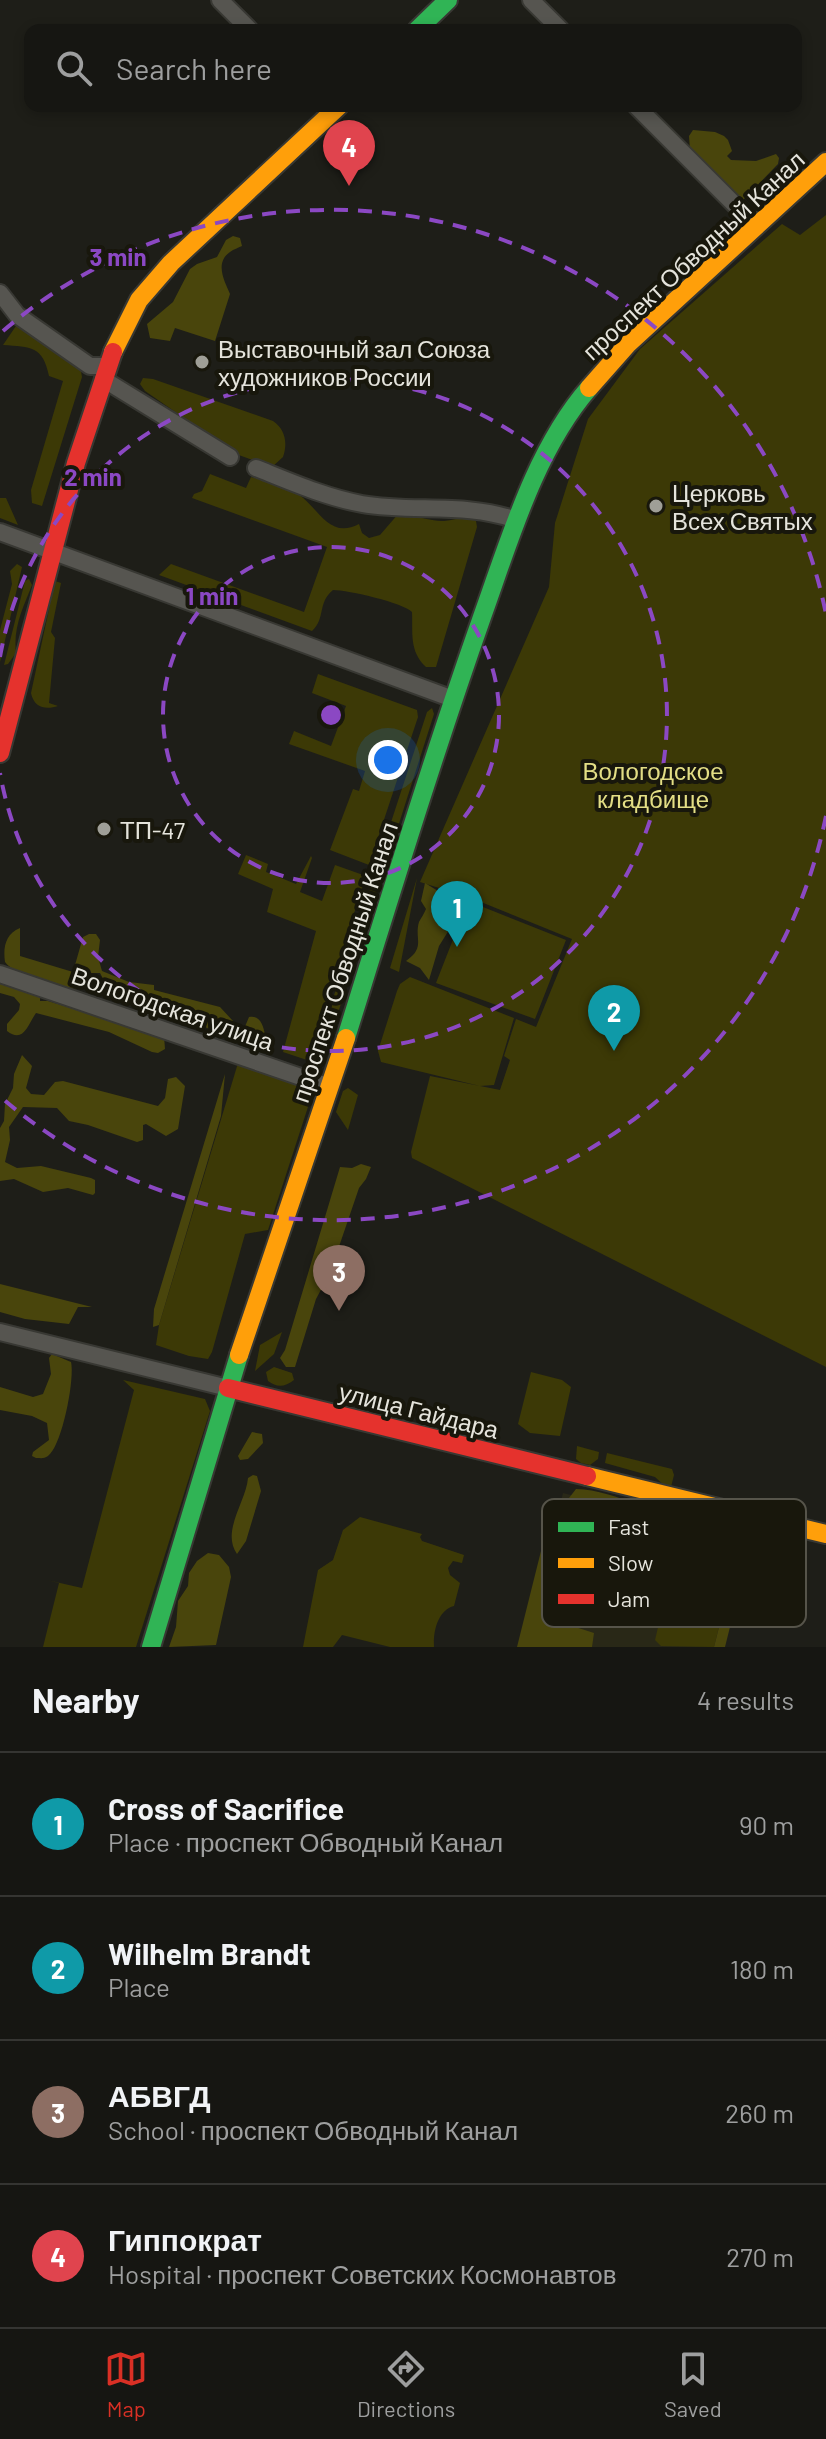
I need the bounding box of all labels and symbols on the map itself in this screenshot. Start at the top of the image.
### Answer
pin: 4 [323,120,375,186]
street label: проспект Обводный Канал [576,144,810,366]
text: 3 min [89,242,147,271]
place label: Выставочный зал Союза художников России [218,334,491,391]
marker: Выставочный зал Союза художников России [193,353,211,371]
text: 2 min [64,462,122,491]
place label: Церковь Всех Святых [672,478,813,535]
marker: Церковь Всех Святых [647,497,665,515]
text: 1 min [186,581,238,610]
centre of rings [317,701,345,729]
your location [368,740,408,780]
park label: Вологодское кладбище [583,756,723,813]
place label: ТП-47 [120,815,185,844]
street label: проспект Обводный Канал [285,818,403,1106]
marker: ТП-47 [95,820,113,838]
pin: 1 [431,881,483,947]
street label: Вологодская улица [68,960,278,1056]
pin: 2 [588,985,640,1051]
pin: 3 [313,1245,365,1311]
street label: улица Гайдара [336,1376,502,1444]
legend [542,1499,806,1627]
text: Fast [608,1513,650,1539]
text: Slow [608,1549,653,1575]
text: Jam [608,1585,650,1611]

